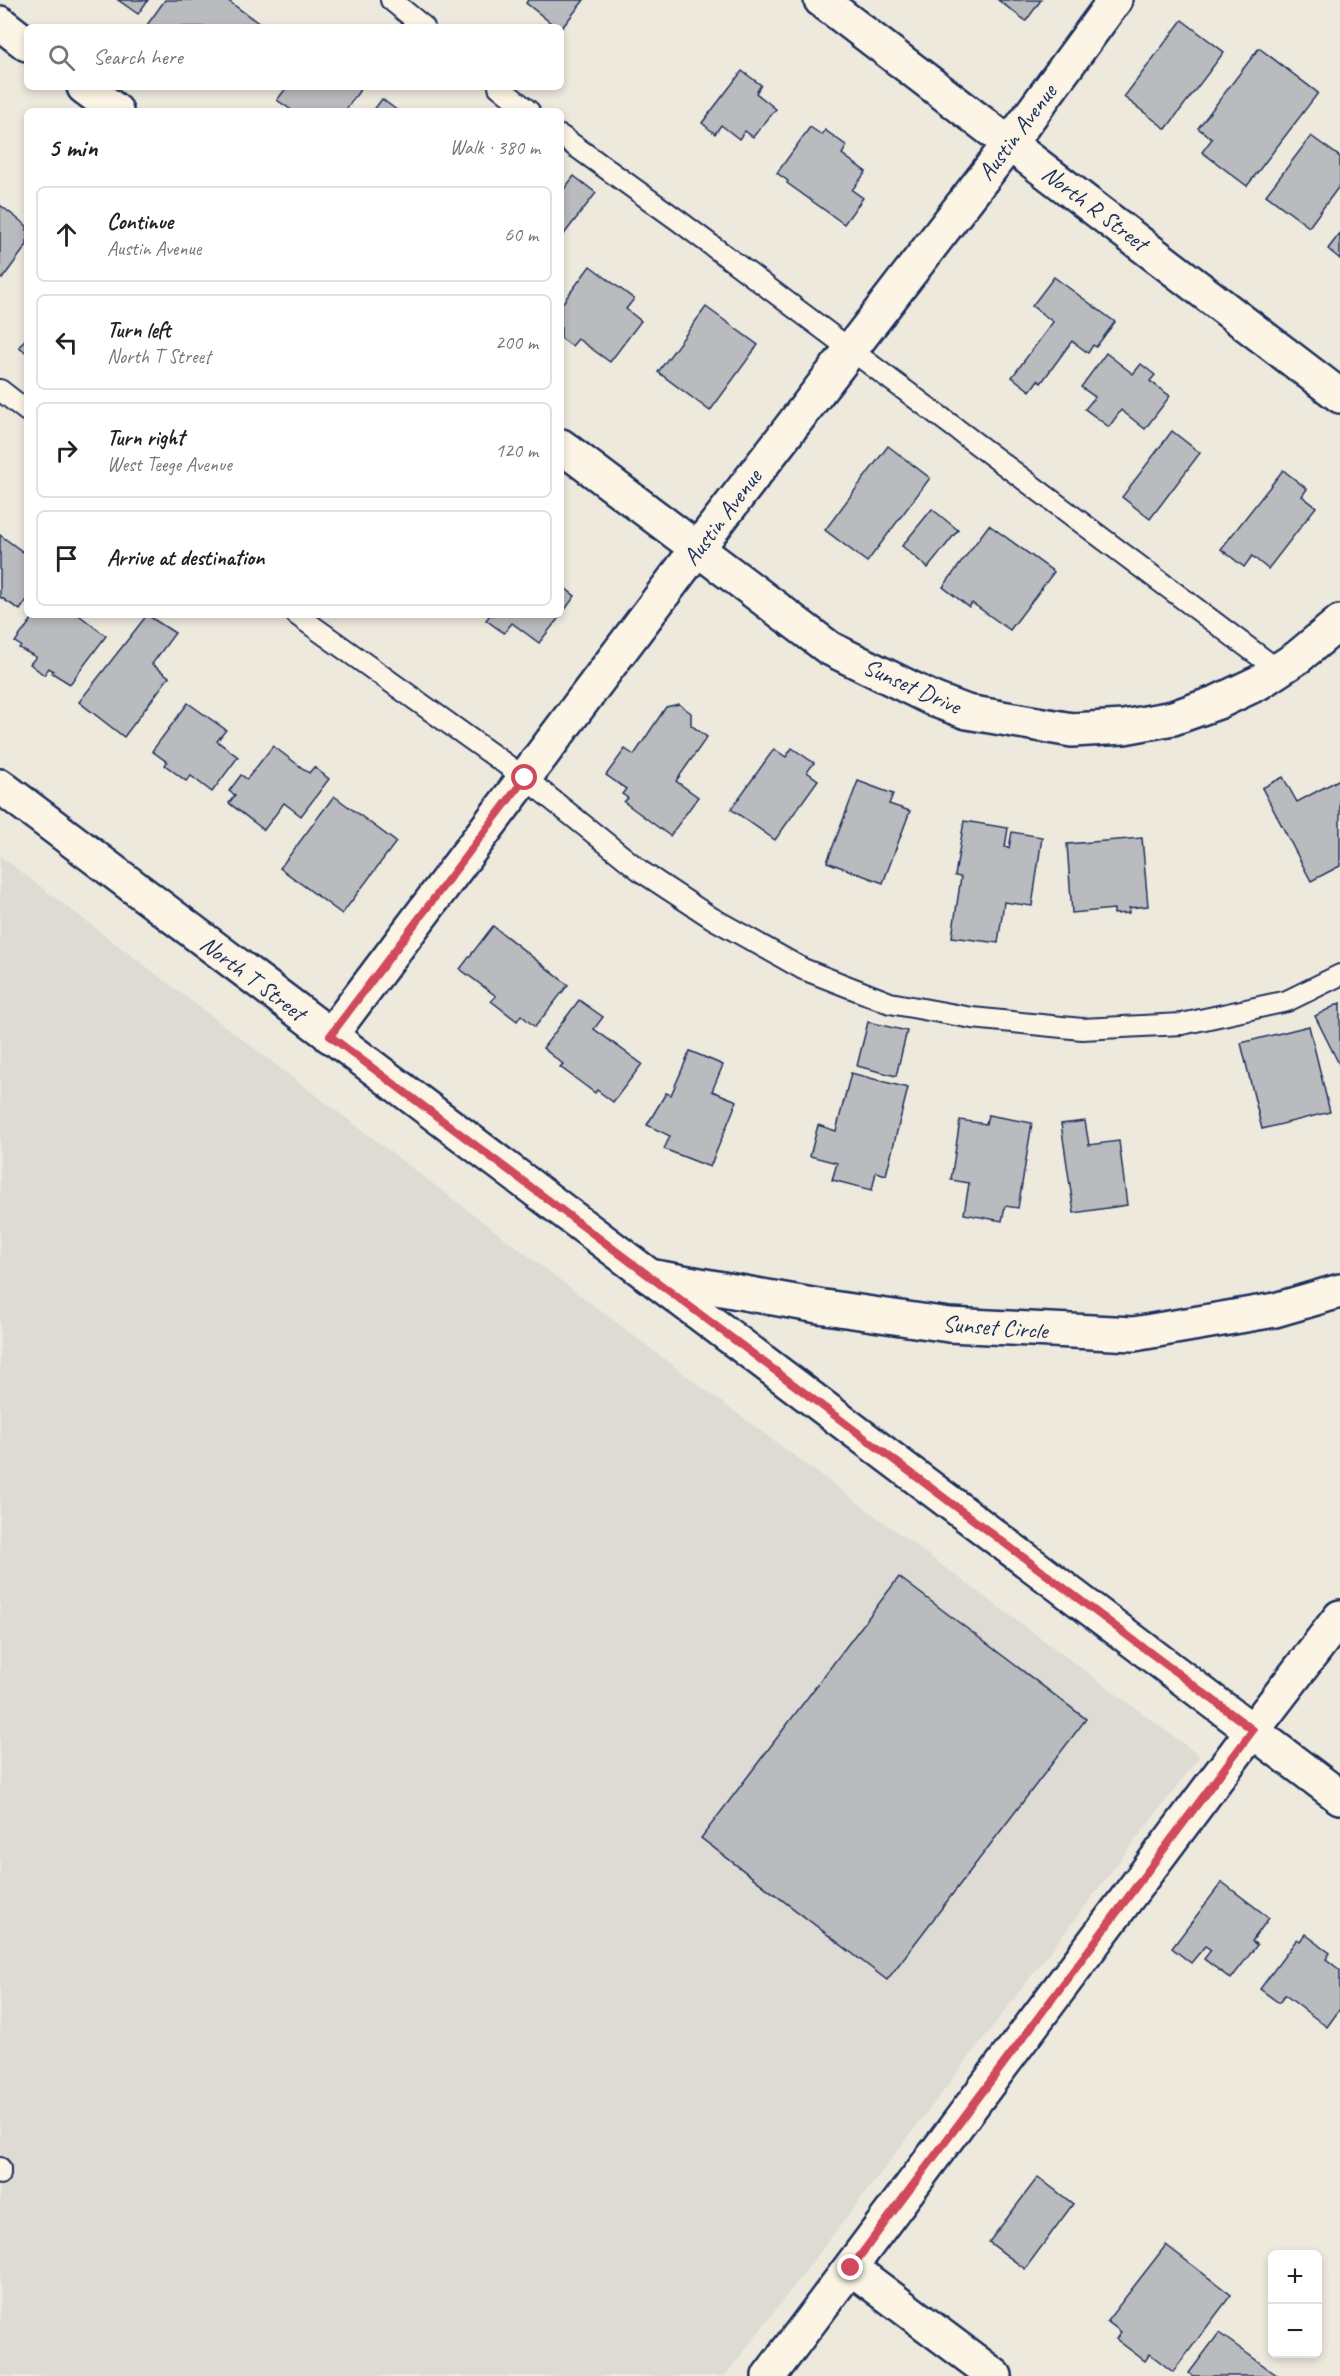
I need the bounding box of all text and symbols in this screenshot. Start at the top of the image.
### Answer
search box [24,24,564,90]
icon: search [45,41,78,74]
text: Search here [93,43,183,71]
street label: Austin Avenue [971,76,1064,186]
text: 5 min [48,131,97,164]
text: Walk · 380 m [450,135,540,160]
street label: North R Street [1036,158,1156,259]
text: Continue [107,208,173,236]
icon: ahead [50,218,83,251]
text: 60 m [504,222,538,247]
text: Austin Avenue [107,236,201,261]
text: Turn left [107,316,171,344]
icon: left [50,326,83,359]
text: 200 m [495,330,538,355]
text: North T Street [107,344,211,369]
text: Turn right [107,424,184,452]
icon: right [50,434,83,467]
text: 120 m [495,438,538,463]
text: West Teege Avenue [107,452,232,477]
street label: Austin Avenue [676,461,769,571]
icon: arrive [50,542,83,575]
text: Arrive at destination [107,544,264,572]
street label: Sunset Drive [859,651,967,722]
route start [511,764,537,790]
street label: North T Street [194,929,314,1029]
street label: Sunset Circle [941,1308,1051,1346]
map controls [1268,2250,1322,2358]
button: + [1268,2250,1322,2304]
route end [837,2254,863,2280]
button: − [1268,2304,1322,2358]

